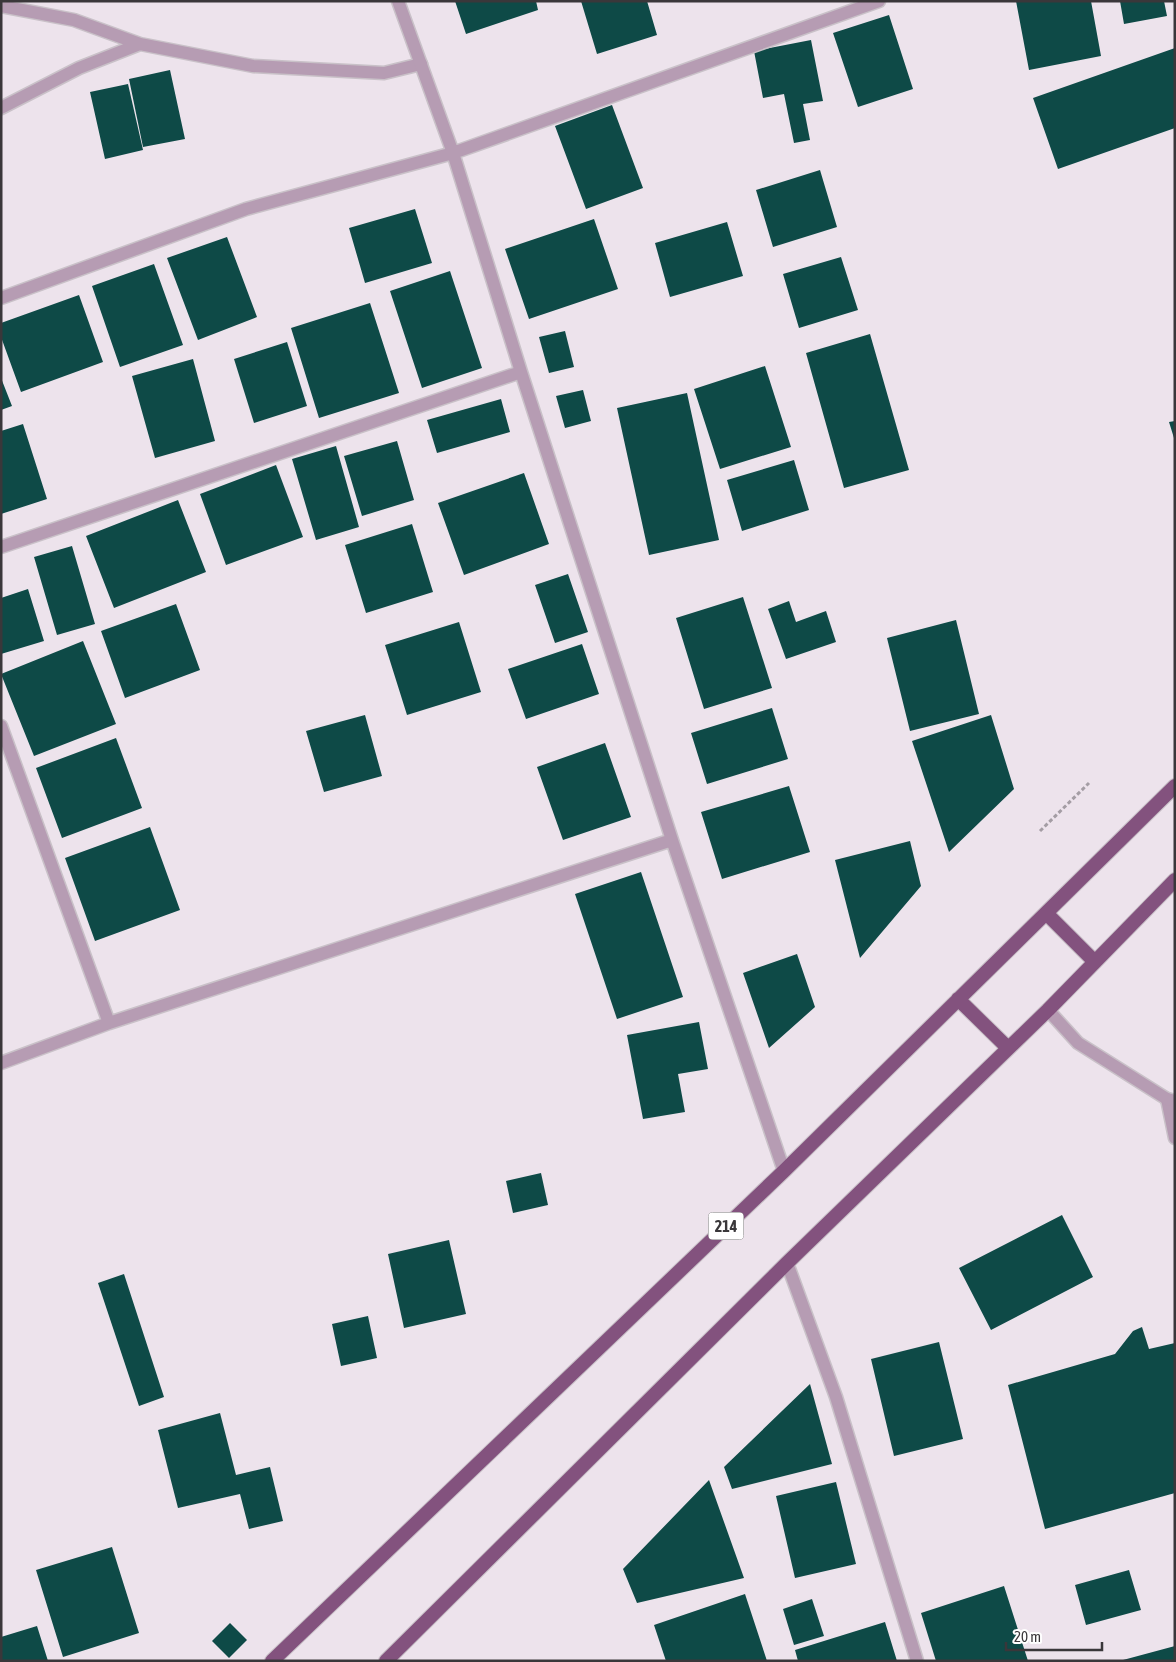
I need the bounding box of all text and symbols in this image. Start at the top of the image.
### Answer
road number: 214 [708,1212,744,1240]
scale bar [1006,1620,1102,1652]
text: 20 m [1014,1628,1041,1645]

